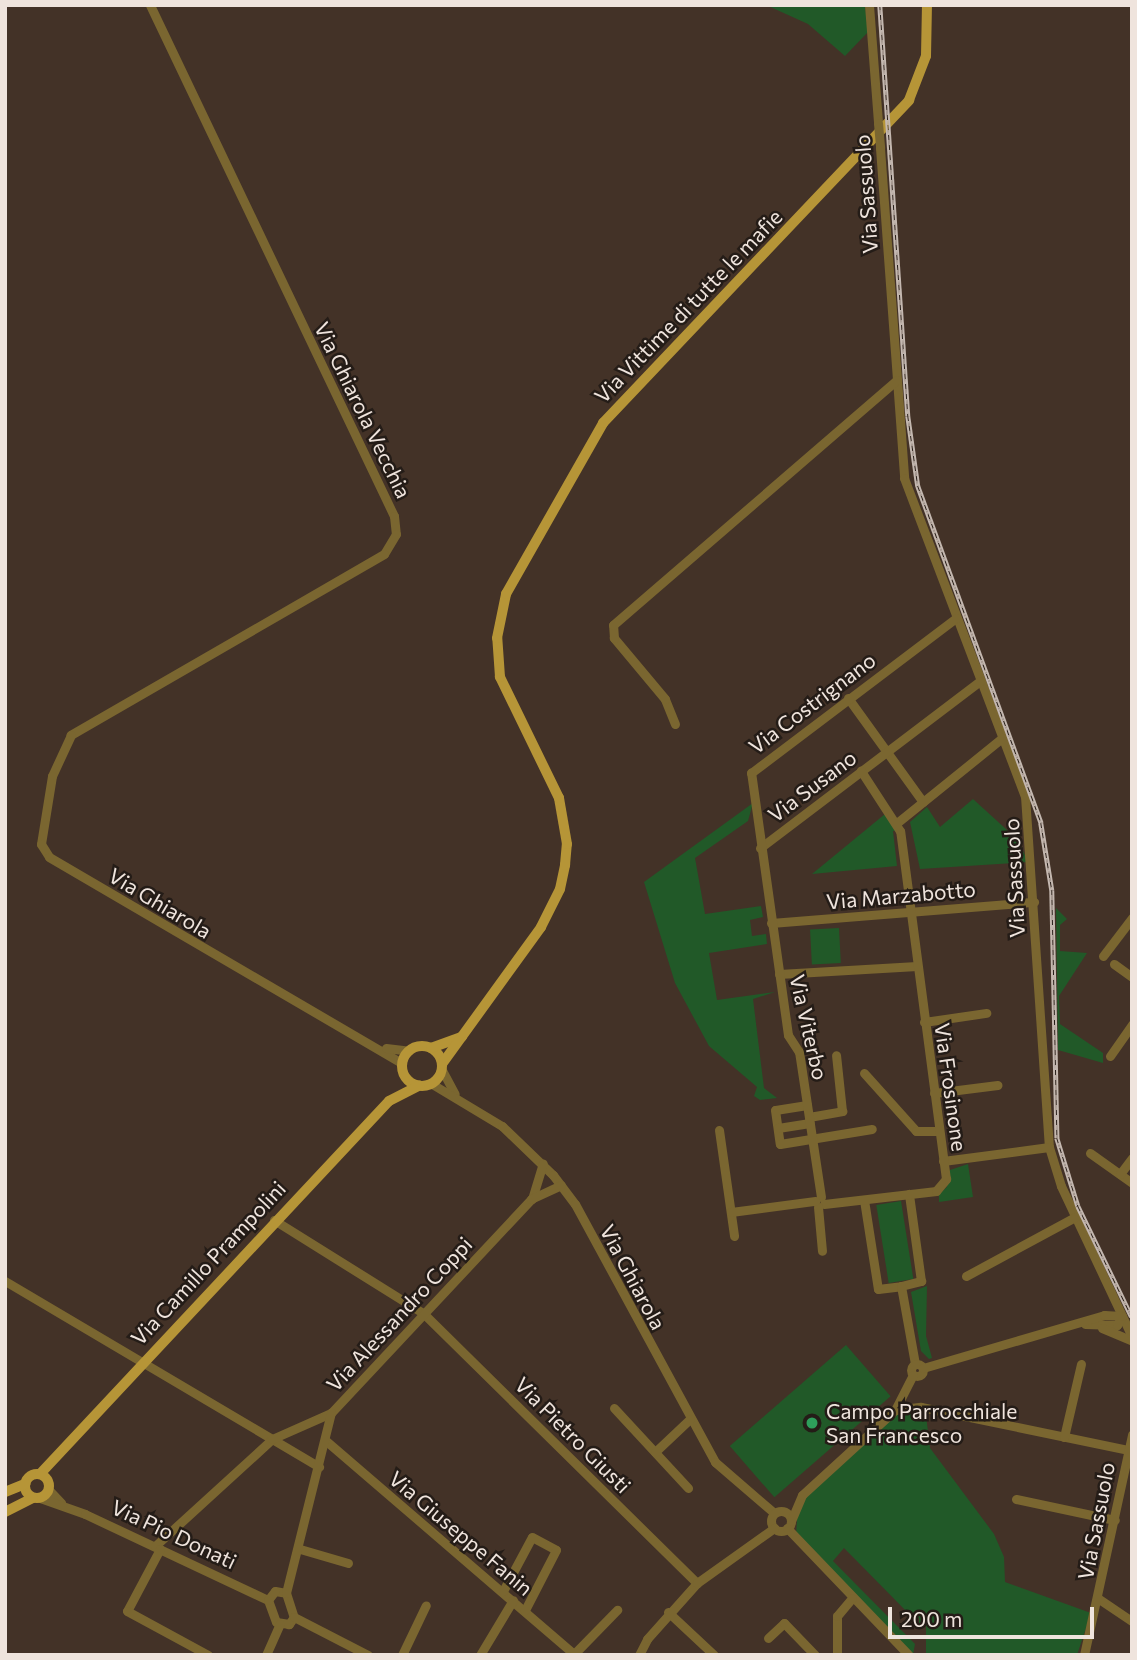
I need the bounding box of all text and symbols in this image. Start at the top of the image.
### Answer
street label: Via Sassuolo [849,134,883,254]
street label: Via Vittime di tutte le mafie [589,204,787,408]
street label: Via Ghiarola Vecchia [309,318,417,502]
street label: Via Costrignano [744,647,880,759]
street label: Via Susano [763,745,861,827]
street label: Via Sassuolo [998,818,1030,938]
street label: Via Ghiarola [104,862,216,944]
street label: Via Marzabotto [825,876,977,914]
street label: Via Viterbo [785,972,833,1082]
street label: Via Frosinone [930,1021,972,1153]
street label: Via Camillo Prampolini [125,1176,291,1350]
street label: Via Ghiarola [595,1220,671,1334]
street label: Via Alessandro Coppi [321,1232,477,1396]
street label: Via Pietro Giusti [510,1372,636,1498]
place label: Campo Parrocchiale San Francesco [826,1398,1017,1448]
marker: Campo Parrocchiale San Francesco [804,1415,820,1431]
street label: Via Sassuolo [1072,1460,1120,1582]
street label: Via Giuseppe Fanin [384,1466,538,1600]
street label: Via Pio Donati [107,1494,241,1574]
scale bar [892,1594,1098,1638]
text: 200 m [901,1606,962,1631]

